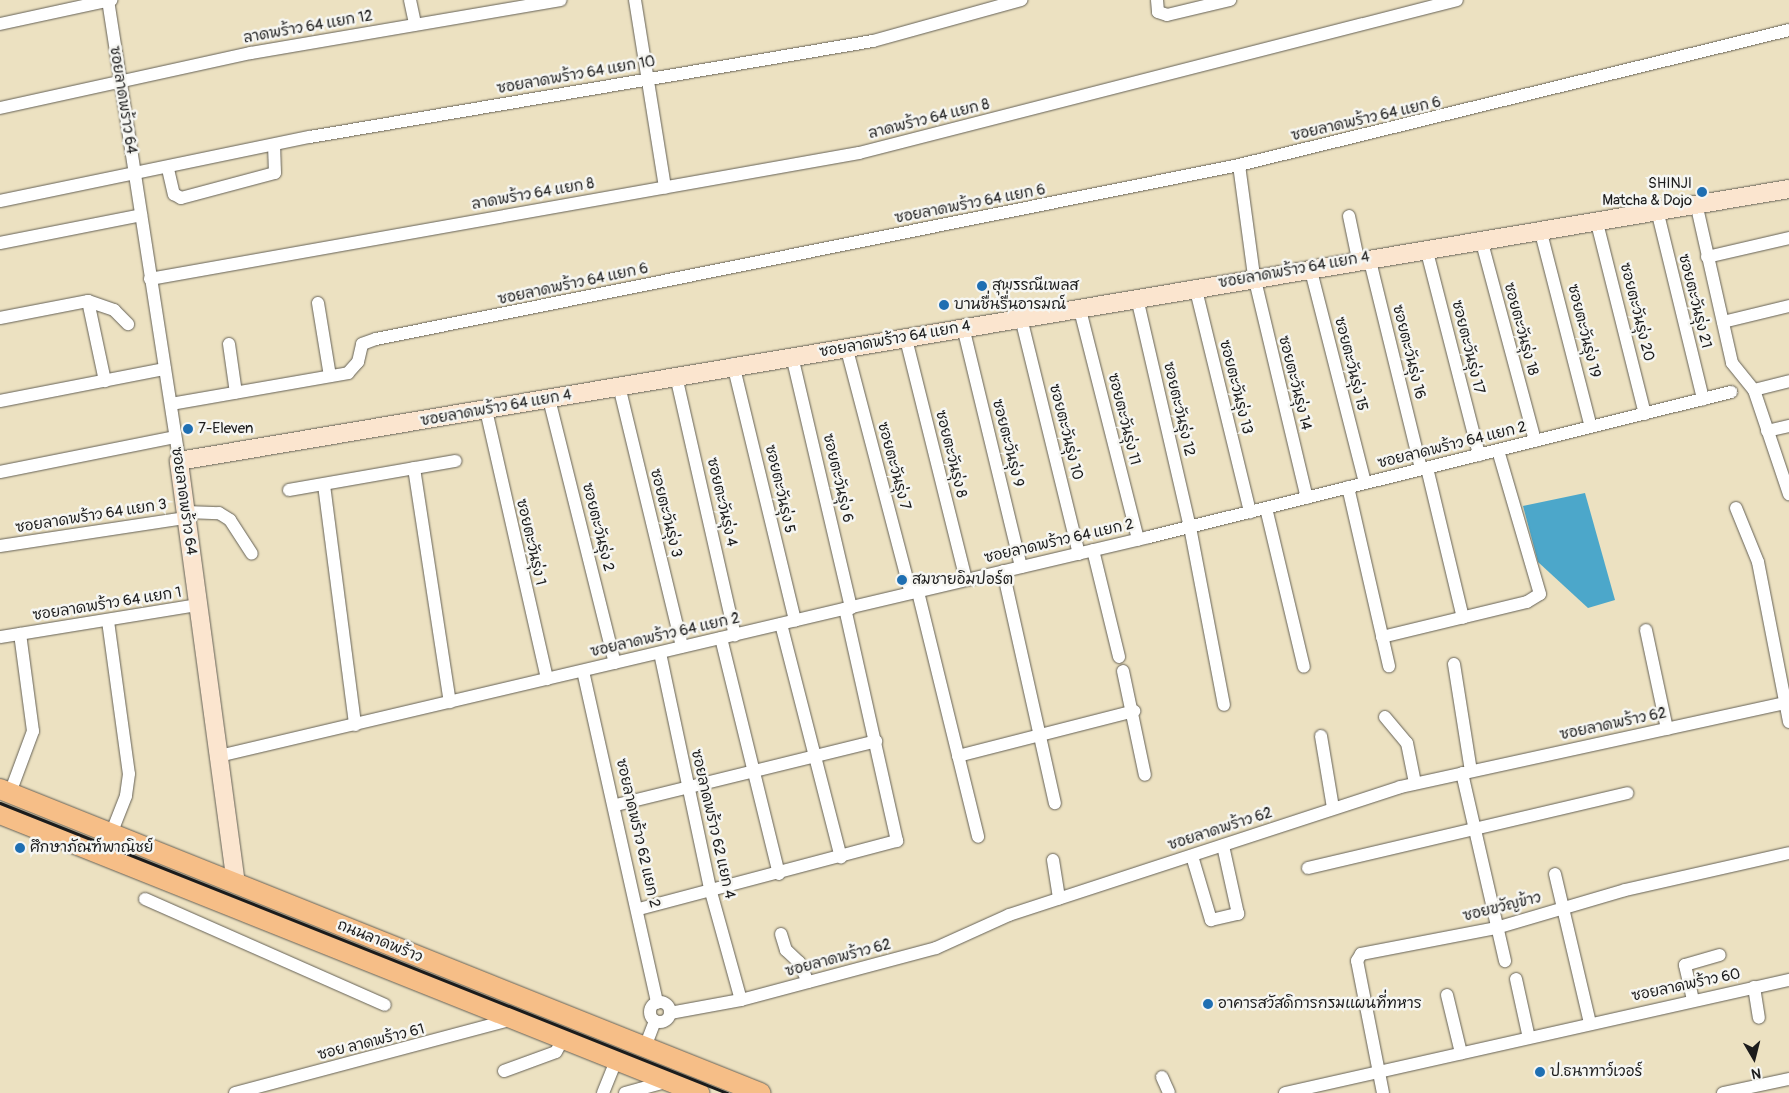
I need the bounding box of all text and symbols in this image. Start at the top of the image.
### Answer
street label: ลาดพร้าว 64 แยก 12 [242,7,374,47]
street label: ซอยลาดพร้าว 64 [106,45,140,155]
street label: ซอยลาดพร้าว 64 แยก 10 [495,52,657,98]
street label: ซอยลาดพร้าว 64 แยก 6 [1289,93,1443,145]
street label: ลาดพร้าว 64 แยก 8 [867,95,991,143]
street label: ลาดพร้าว 64 แยก 8 [470,174,596,214]
place label: SHINJI Matcha & Dojo [1602,174,1692,209]
street label: ซอยลาดพร้าว 64 แยก 6 [893,181,1047,227]
marker: SHINJI Matcha & Dojo [1696,186,1708,198]
street label: ซอยลาดพร้าว 64 แยก 4 [1217,248,1371,292]
street label: ซอยตะวันรุ่ง 21 [1675,252,1715,350]
street label: ซอยลาดพร้าว 64 แยก 6 [496,259,650,309]
street label: ซอยตะวันรุ่ง 20 [1616,261,1658,363]
place label: สุพรรณีเพลส [992,277,1078,295]
marker: สุพรรณีเพลส [976,280,988,292]
street label: ซอยตะวันรุ่ง 18 [1500,280,1542,378]
street label: ซอยตะวันรุ่ง 19 [1564,282,1604,380]
place label: บานชื่นรื่นอารมณ์ [954,296,1066,314]
street label: ซอยตะวันรุ่ง 17 [1448,298,1488,396]
marker: บานชื่นรื่นอารมณ์ [938,299,950,311]
street label: ซอยตะวันรุ่ง 16 [1389,303,1429,401]
street label: ซอยตะวันรุ่ง 15 [1331,315,1371,413]
street label: ซอยลาดพร้าว 64 แยก 4 [818,317,972,361]
street label: ซอยตะวันรุ่ง 14 [1275,334,1315,432]
street label: ซอยตะวันรุ่ง 13 [1216,338,1256,436]
street label: ซอยตะวันรุ่ง 12 [1159,360,1199,458]
street label: ซอยตะวันรุ่ง 11 [1104,371,1144,467]
street label: ซอยตะวันรุ่ง 10 [1045,382,1087,482]
street label: ซอยลาดพร้าว 64 แยก 4 [419,386,573,430]
street label: ซอยตะวันรุ่ง 9 [988,397,1028,489]
street label: ซอยตะวันรุ่ง 8 [931,408,971,500]
street label: ซอยลาดพร้าว 64 แยก 2 [1376,418,1528,472]
place label: 7-Eleven [198,420,253,438]
street label: ซอยตะวันรุ่ง 7 [874,420,914,512]
marker: 7-Eleven [182,423,194,435]
street label: ซอยตะวันรุ่ง 6 [819,432,857,524]
street label: ซอยตะวันรุ่ง 5 [761,443,799,535]
street label: ซอยลาดพร้าว 64 [168,446,200,556]
street label: ซอยตะวันรุ่ง 4 [703,456,741,548]
street label: ซอยตะวันรุ่ง 3 [646,467,686,559]
street label: ซอยตะวันรุ่ง 2 [578,481,618,573]
street label: ซอยลาดพร้าว 64 แยก 3 [14,495,168,537]
street label: ซอยตะวันรุ่ง 1 [512,497,550,587]
street label: ซอยลาดพร้าว 64 แยก 2 [982,515,1136,567]
place label: สมชายอิมปอร์ต [912,571,1013,589]
marker: สมชายอิมปอร์ต [896,574,908,586]
street label: ซอยลาดพร้าว 64 แยก 1 [31,583,183,625]
street label: ซอยลาดพร้าว 64 แยก 2 [588,609,742,661]
street label: ซอยลาดพร้าว 62 [1558,704,1668,744]
street label: ซอยลาดพร้าว 62 แยก 4 [687,747,739,901]
street label: ซอยลาดพร้าว 62 แยก 2 [612,757,664,909]
street label: ซอยลาดพร้าว 62 [1166,804,1274,854]
place label: ศึกษาภัณฑ์พาณิชย์ [30,839,153,857]
marker: ศึกษาภัณฑ์พาณิชย์ [14,842,26,854]
street label: ซอยขวัญข้าว [1461,889,1543,925]
street label: ถนนลาดพร้าว [335,916,425,966]
street label: ซอยลาดพร้าว 62 [783,935,893,981]
street label: ซอยลาดพร้าว 60 [1630,965,1742,1005]
place label: อาคารสวัสดิการกรมแผนที่ทหาร [1218,995,1422,1013]
marker: อาคารสวัสดิการกรมแผนที่ทหาร [1202,998,1214,1010]
street label: ซอย ลาดพร้าว 61 [316,1020,426,1064]
north arrow [1729,1033,1779,1083]
place label: ป.ธนาทาว์เวอร์ [1550,1063,1642,1081]
text: N [1750,1064,1762,1082]
marker: ป.ธนาทาว์เวอร์ [1534,1066,1546,1078]

